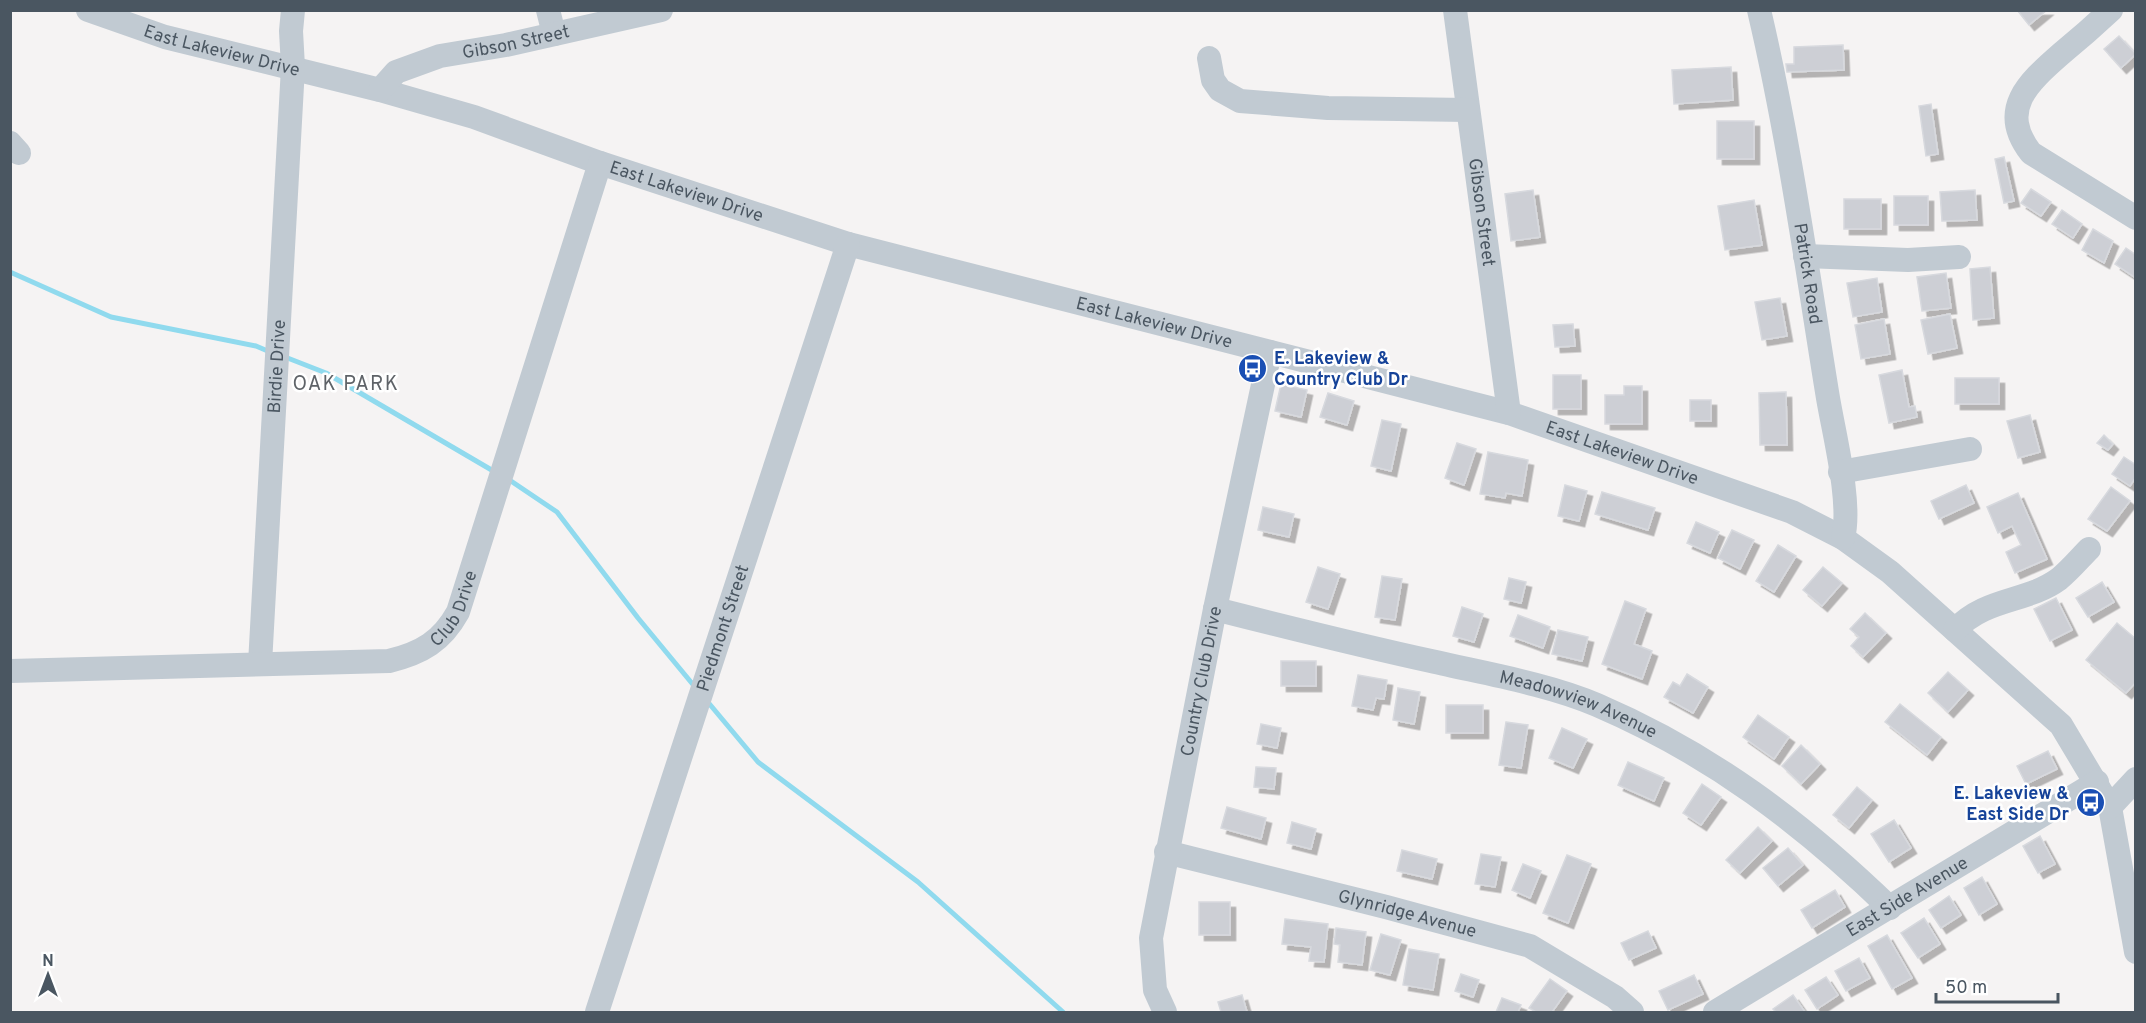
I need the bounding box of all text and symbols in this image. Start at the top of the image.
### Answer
street label: East Lakeview Drive [140,20,302,83]
street label: Gibson Street [461,21,572,65]
street label: East Lakeview Drive [606,157,766,229]
street label: Gibson Street [1462,157,1499,268]
street label: Patrick Road [1787,221,1826,326]
street label: East Lakeview Drive [1073,293,1235,355]
street label: Birdie Drive [264,319,292,414]
place label: E. Lakeview & Country Club Dr [1274,348,1408,392]
bus stop icon: E. Lakeview & Country Club Dr [1237,352,1269,384]
district label: OAK PARK [293,372,400,398]
street label: East Lakeview Drive [1542,417,1701,491]
street label: Piedmont Street [692,562,755,695]
street label: Club Drive [426,568,483,653]
street label: Country Club Drive [1177,604,1228,758]
street label: Meadowview Avenue [1497,666,1661,745]
place label: E. Lakeview & East Side Dr [1954,783,2069,827]
bus stop icon: E. Lakeview & East Side Dr [2074,787,2106,819]
street label: East Side Avenue [1842,852,1973,943]
street label: Glynridge Avenue [1335,885,1479,944]
north arrow [18,945,78,1005]
text: N [42,952,54,972]
scale bar [1936,966,2058,1004]
text: 50 m [1945,977,1987,1000]

